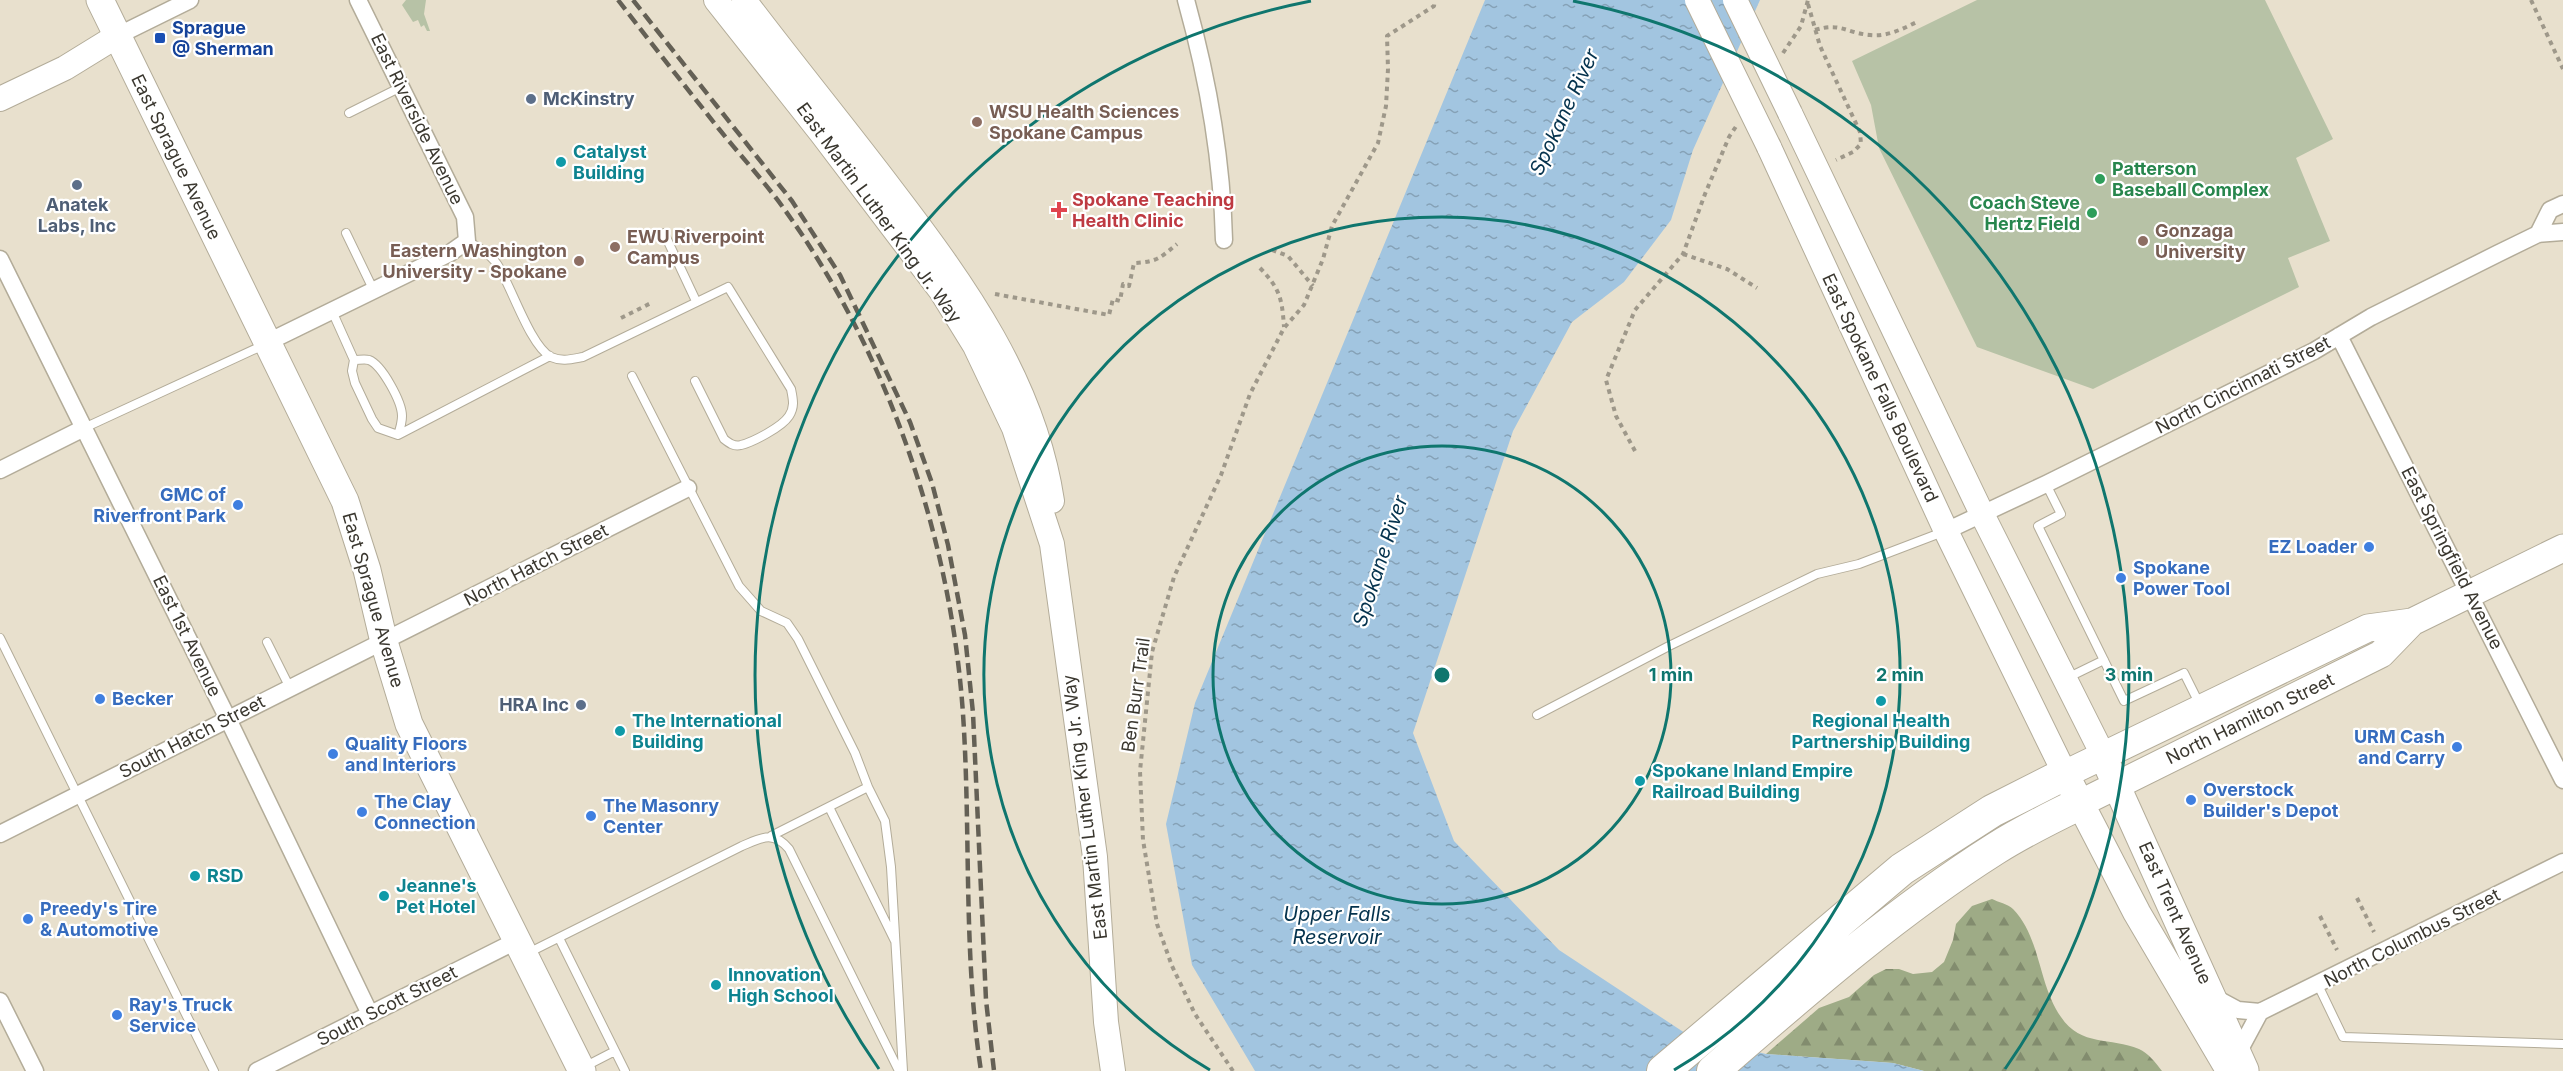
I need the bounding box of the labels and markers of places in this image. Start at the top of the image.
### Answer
place label: Sprague @ Sherman [172,17,274,59]
marker: Sprague @ Sherman [153,31,167,45]
place label: McKinstry [543,88,635,109]
marker: McKinstry [524,92,538,106]
place label: WSU Health Sciences Spokane Campus [989,101,1179,143]
marker: WSU Health Sciences Spokane Campus [970,115,984,129]
place label: Catalyst Building [573,141,647,183]
marker: Catalyst Building [554,155,568,169]
place label: Patterson Baseball Complex [2112,158,2270,200]
marker: Patterson Baseball Complex [2093,172,2107,186]
marker: Anatek Labs, Inc [70,178,84,192]
place label: Spokane Teaching Health Clinic [1072,189,1234,231]
place label: Coach Steve Hertz Field [1969,192,2080,234]
place label: Anatek Labs, Inc [38,194,116,236]
marker: Spokane Teaching Health Clinic [1050,201,1068,219]
marker: Coach Steve Hertz Field [2085,206,2099,220]
place label: Gonzaga University [2155,220,2246,262]
place label: EWU Riverpoint Campus [627,226,765,268]
marker: Gonzaga University [2136,234,2150,248]
place label: Eastern Washington University - Spokane [383,240,567,282]
marker: EWU Riverpoint Campus [608,240,622,254]
marker: Eastern Washington University - Spokane [572,254,586,268]
place label: GMC of Riverfront Park [93,484,227,526]
marker: GMC of Riverfront Park [231,498,245,512]
place label: EZ Loader [2269,536,2357,557]
marker: EZ Loader [2362,540,2376,554]
place label: Spokane Power Tool [2133,557,2230,599]
marker: Spokane Power Tool [2114,571,2128,585]
centre of rings [1432,665,1452,685]
place label: Becker [112,688,173,709]
marker: Becker [93,692,107,706]
place label: HRA Inc [499,694,569,715]
marker: Regional Health Partnership Building [1874,694,1888,708]
marker: HRA Inc [574,698,588,712]
place label: The International Building [632,710,782,752]
place label: Regional Health Partnership Building [1792,710,1970,752]
marker: The International Building [613,724,627,738]
place label: URM Cash and Carry [2354,726,2445,768]
place label: Quality Floors and Interiors [345,733,467,775]
marker: URM Cash and Carry [2450,740,2464,754]
marker: Quality Floors and Interiors [326,747,340,761]
place label: Spokane Inland Empire Railroad Building [1652,760,1853,802]
marker: Spokane Inland Empire Railroad Building [1633,774,1647,788]
place label: Overstock Builder's Depot [2203,779,2339,821]
place label: The Clay Connection [374,791,476,833]
marker: Overstock Builder's Depot [2184,793,2198,807]
place label: The Masonry Center [603,795,719,837]
marker: The Clay Connection [355,805,369,819]
marker: The Masonry Center [584,809,598,823]
place label: RSD [207,865,244,886]
marker: RSD [188,869,202,883]
place label: Jeanne's Pet Hotel [396,875,477,917]
marker: Jeanne's Pet Hotel [377,889,391,903]
place label: Preedy's Tire & Automotive [40,898,159,940]
marker: Preedy's Tire & Automotive [21,912,35,926]
place label: Innovation High School [728,964,834,1006]
marker: Innovation High School [709,978,723,992]
place label: Ray's Truck Service [129,994,233,1036]
marker: Ray's Truck Service [110,1008,124,1022]

